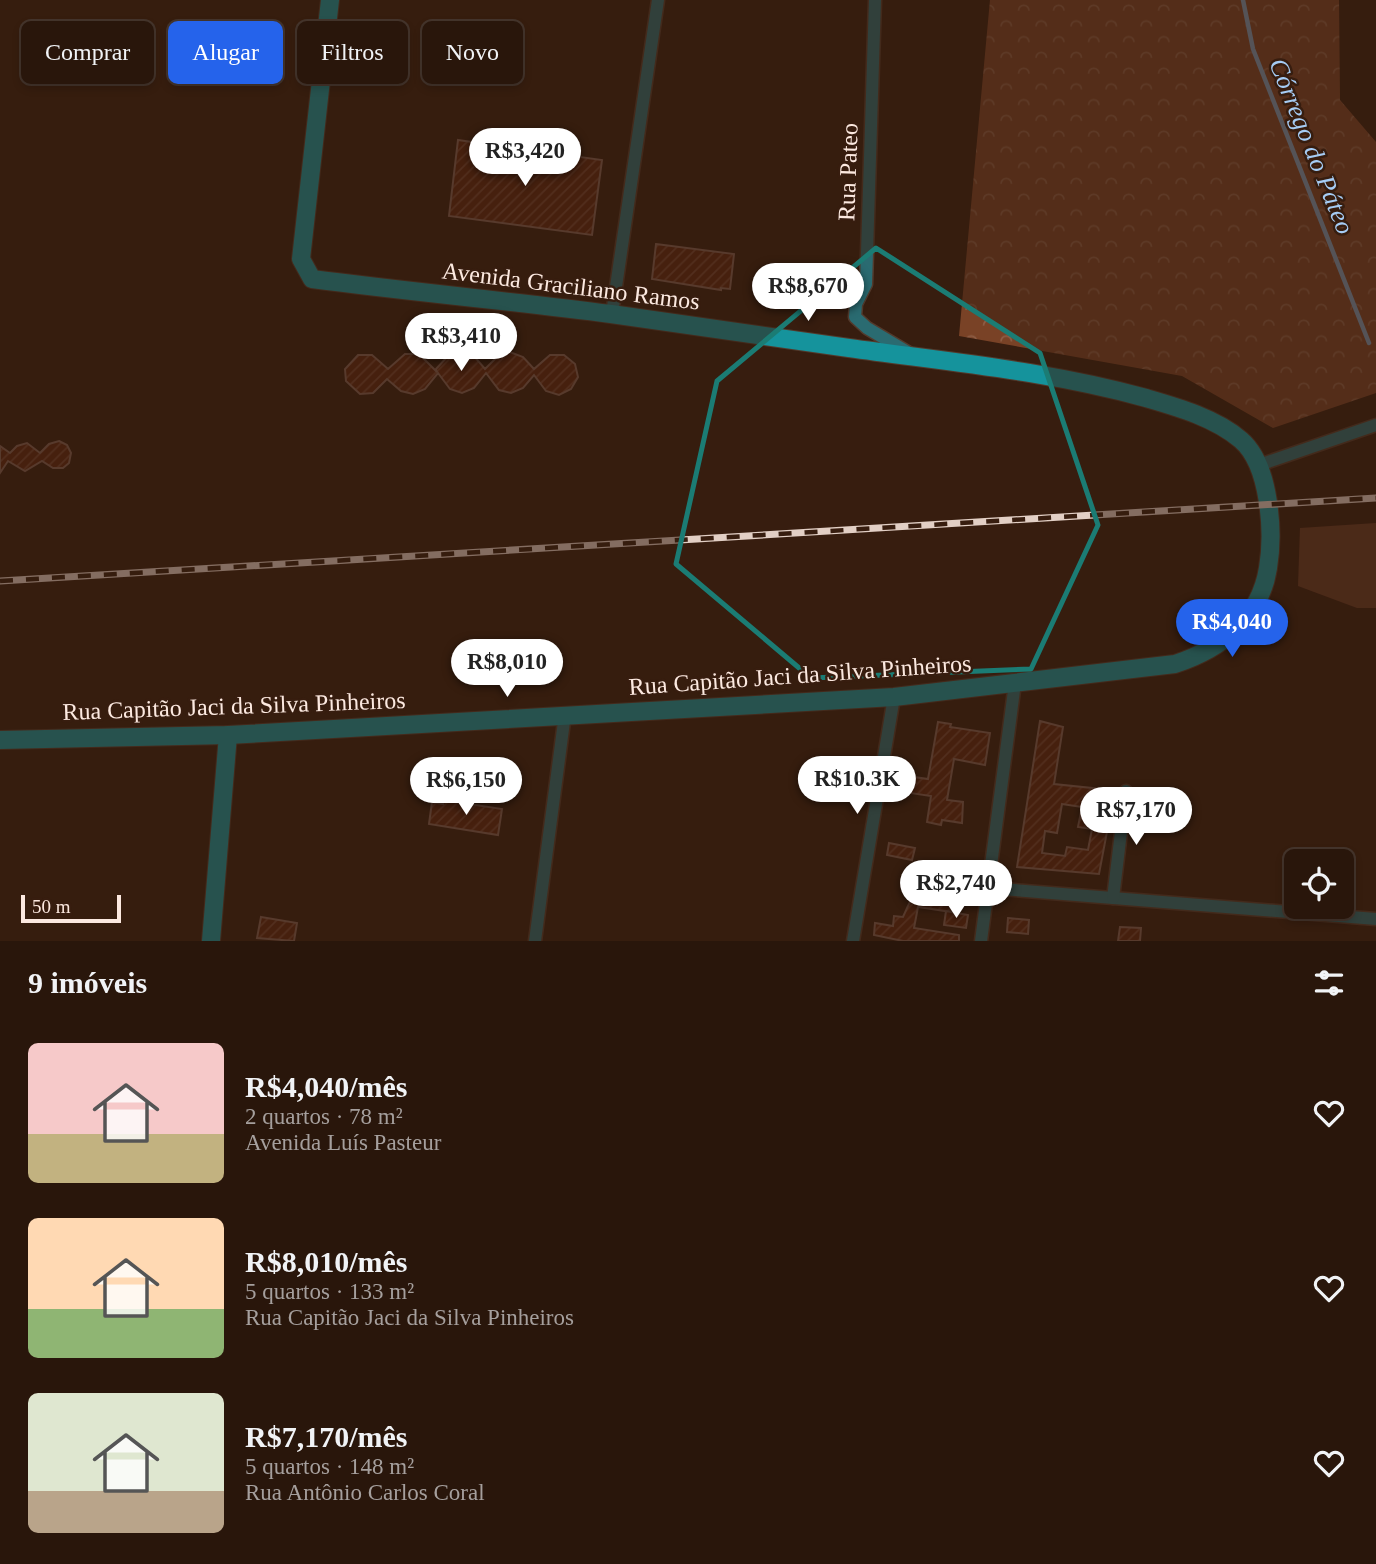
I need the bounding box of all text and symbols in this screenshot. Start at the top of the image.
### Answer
chip: Comprar [21,21,154,84]
chip: Alugar [168,21,283,84]
chip: Filtros [297,21,408,84]
chip: Novo [422,21,523,84]
water label: Córrego do Páteo [1263,54,1360,238]
street label: Rua Pateo [833,123,863,221]
pin: R$3,420 [460,128,590,188]
text: R$3,420 [485,138,565,163]
street label: Avenida Graciliano Ramos [441,257,701,315]
pin: R$8,670 [743,264,873,323]
text: R$8,670 [768,273,848,298]
pin: R$3,410 [396,314,526,373]
text: R$3,410 [421,323,501,348]
pin: R$4,040 [1167,600,1297,659]
text: R$4,040 [1192,609,1272,634]
pin: R$8,010 [442,640,572,699]
text: R$8,010 [467,649,547,674]
street label: Rua Capitão Jaci da Silva Pinheiros [628,650,972,700]
street label: Rua Capitão Jaci da Silva Pinheiros [62,687,406,725]
pin: R$10.3K [792,756,922,816]
pin: R$6,150 [401,758,531,817]
text: R$10.3K [814,766,900,791]
text: R$6,150 [426,767,506,792]
pin: R$7,170 [1071,788,1201,847]
text: R$7,170 [1096,797,1176,822]
map controls [1284,849,1354,919]
button: locate [1284,849,1354,919]
pin: R$2,740 [891,860,1021,920]
text: R$2,740 [916,870,996,895]
scale bar [21,892,121,924]
text: 50 m [32,896,71,917]
icon: filters [1310,964,1348,1002]
text: 9 imóveis [28,966,147,999]
text: R$4,040/mês [245,1070,407,1103]
icon: home [84,1071,168,1155]
icon: heart [1310,1094,1348,1132]
text: 2 quartos · 78 m² [245,1104,403,1129]
text: Avenida Luís Pasteur [245,1130,441,1155]
text: R$8,010/mês [245,1245,407,1278]
icon: home [84,1246,168,1330]
icon: heart [1310,1269,1348,1307]
text: 5 quartos · 133 m² [245,1279,414,1304]
text: Rua Capitão Jaci da Silva Pinheiros [245,1305,574,1330]
text: R$7,170/mês [245,1420,407,1453]
icon: home [84,1421,168,1505]
icon: heart [1310,1444,1348,1482]
text: 5 quartos · 148 m² [245,1454,414,1479]
text: Rua Antônio Carlos Coral [245,1480,485,1505]

